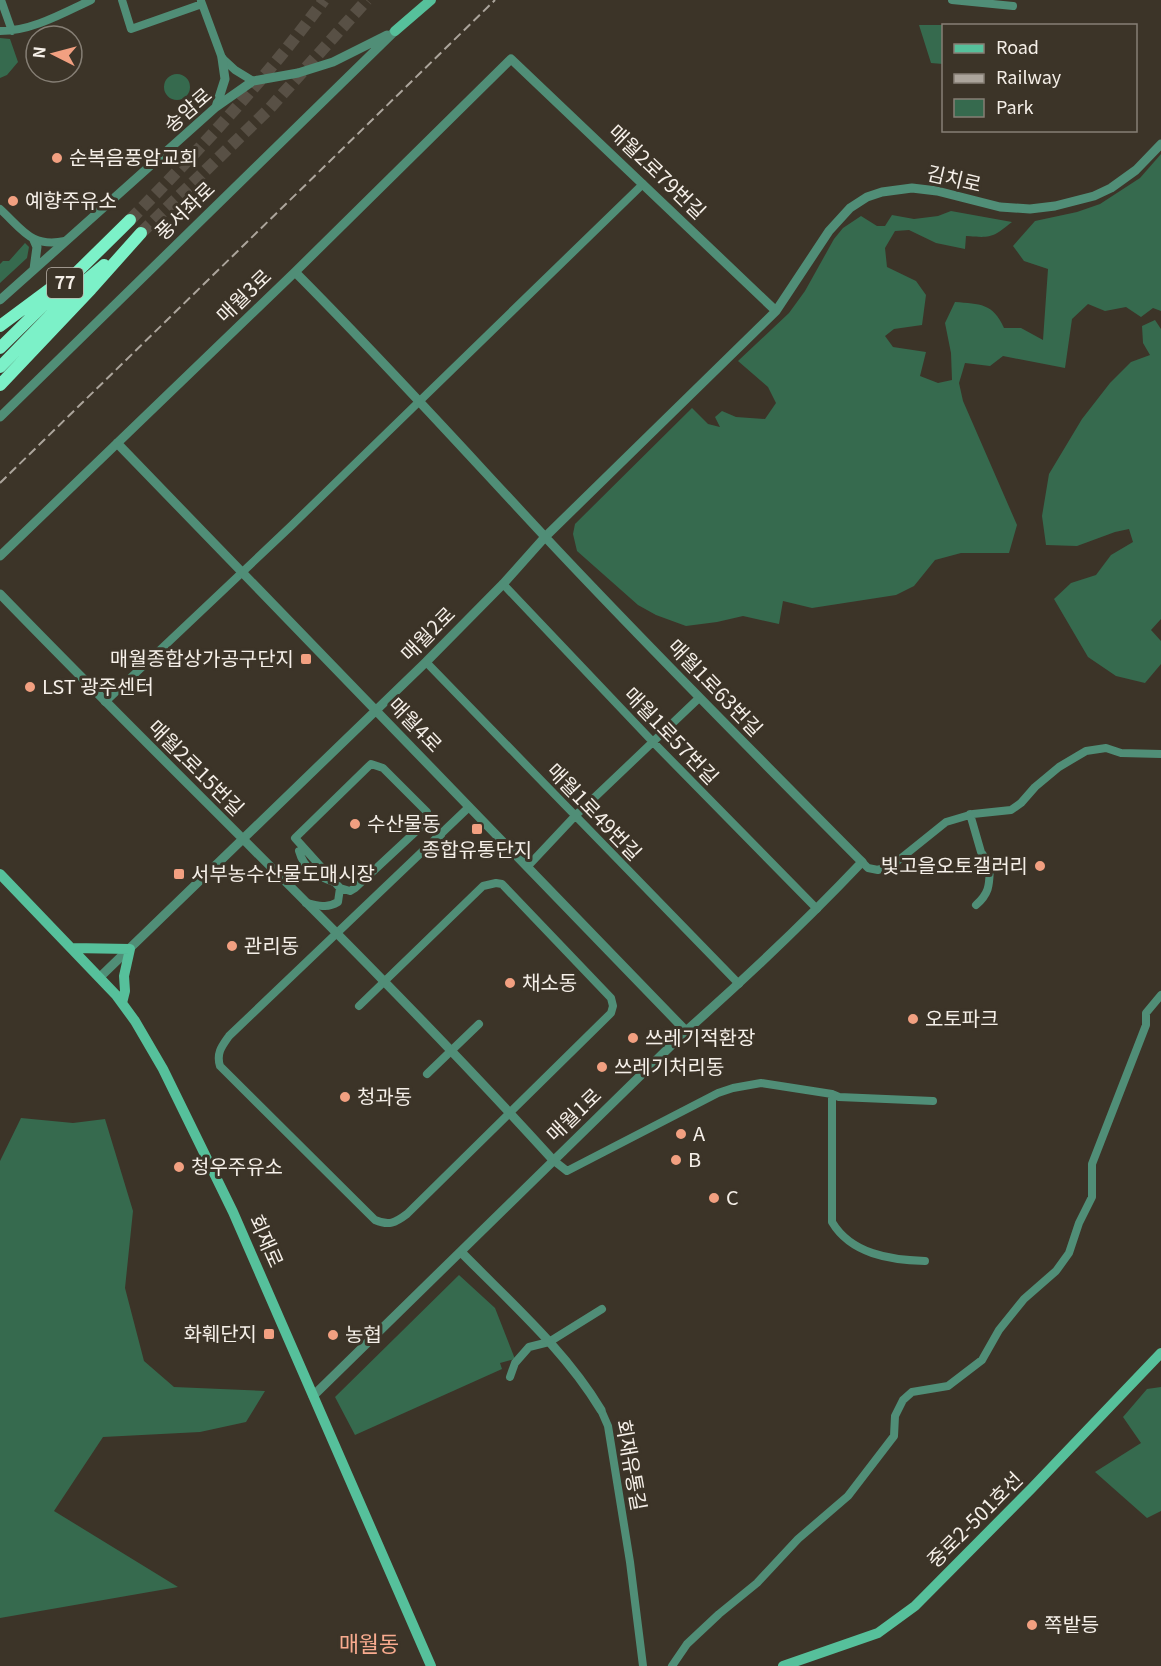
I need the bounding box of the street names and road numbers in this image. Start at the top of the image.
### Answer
street label: 송암로 [157,80,217,138]
street label: 매월2로79번길 [603,117,713,225]
street label: 김치로 [924,157,984,198]
street label: 풍서좌로 [147,174,221,246]
street label: 매월3로 [209,261,277,328]
road number: 77 [47,268,83,298]
street label: 매월2로 [393,599,461,667]
street label: 매월1로63번길 [662,632,770,742]
street label: 매월1로57번길 [618,680,726,790]
street label: 매월4로 [383,690,450,758]
street label: 매월2로15번길 [143,712,252,821]
street label: 매월1로49번길 [541,756,649,866]
street label: 매월1로 [539,1080,607,1147]
street label: 회재로 [243,1209,292,1272]
street label: 회재유통길 [610,1417,655,1513]
street label: 중로2-501호선 [920,1465,1028,1573]

